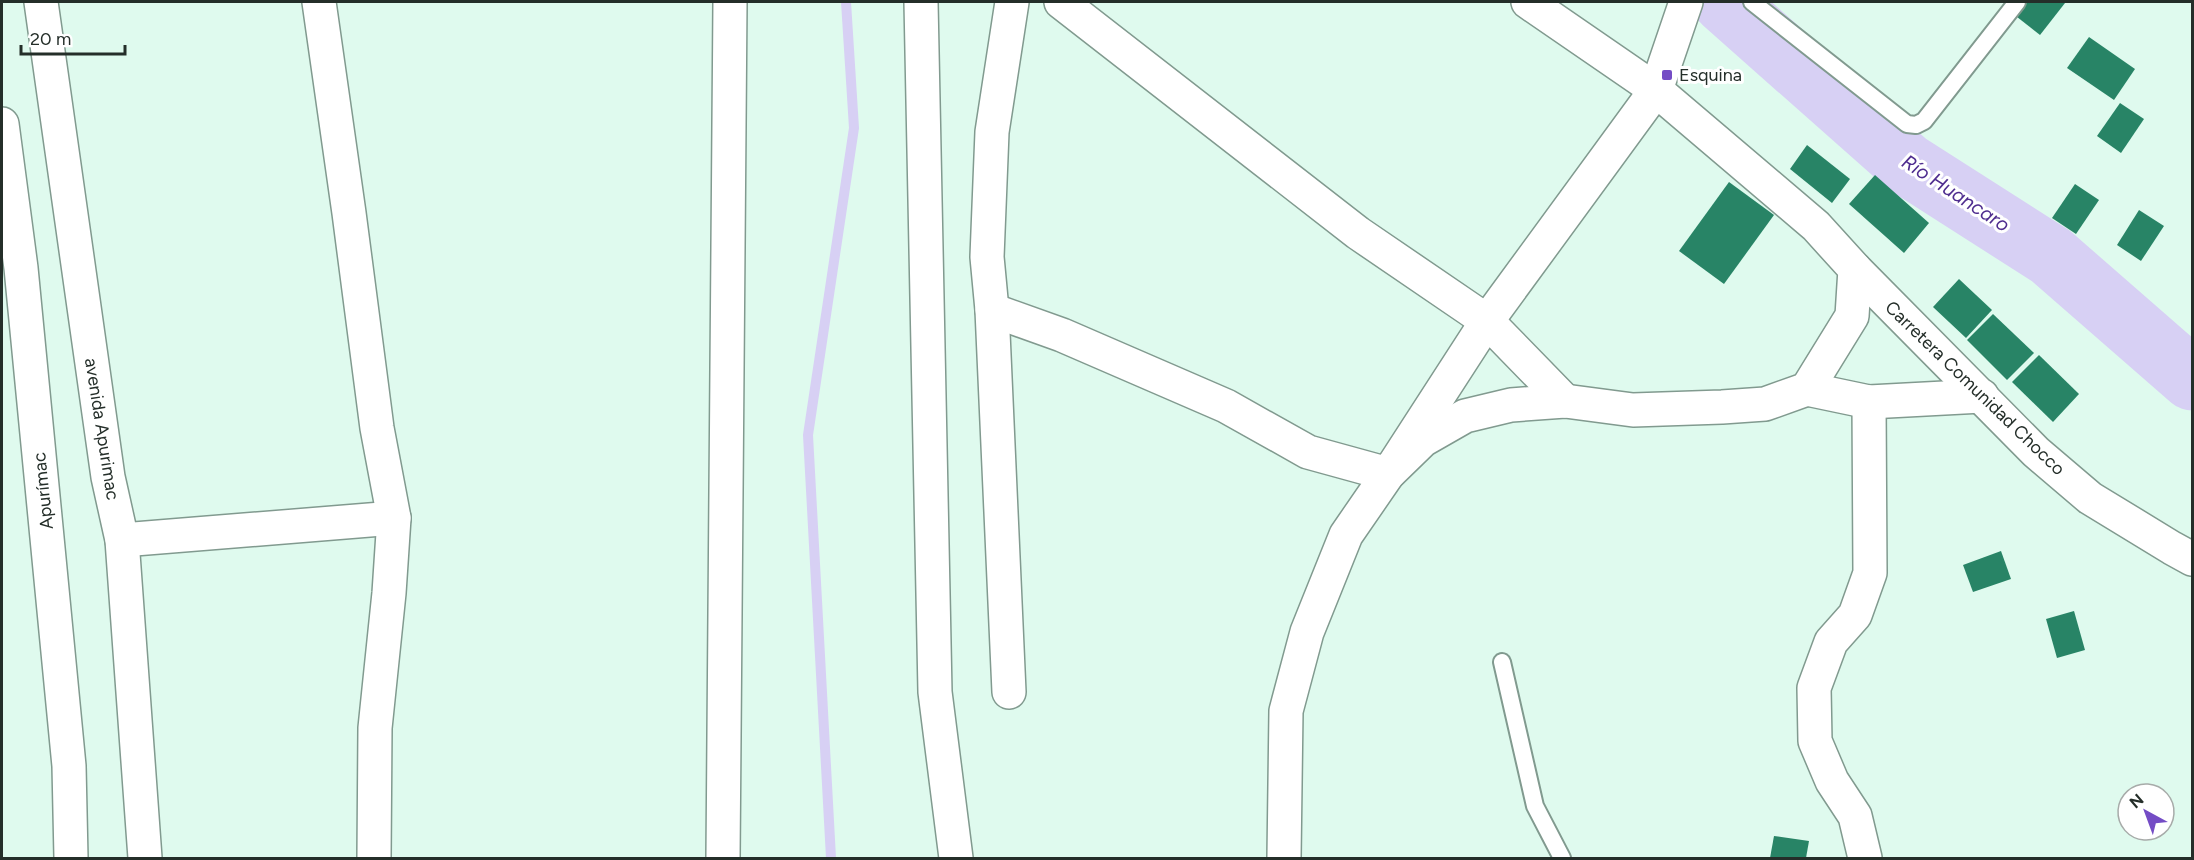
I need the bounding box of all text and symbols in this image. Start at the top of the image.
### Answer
scale bar [21,18,124,56]
text: 20 m [30,28,71,50]
place label: Esquina [1679,64,1742,86]
marker: Esquina [1660,68,1674,82]
water label: Río Huancaro [1898,149,2015,237]
street label: Carretera Comunidad Chocco [1880,296,2070,480]
street label: avenida Apurimac [80,356,124,502]
street label: Apurímac [28,451,58,531]
north arrow [2116,782,2176,842]
text: N [2126,790,2147,812]

